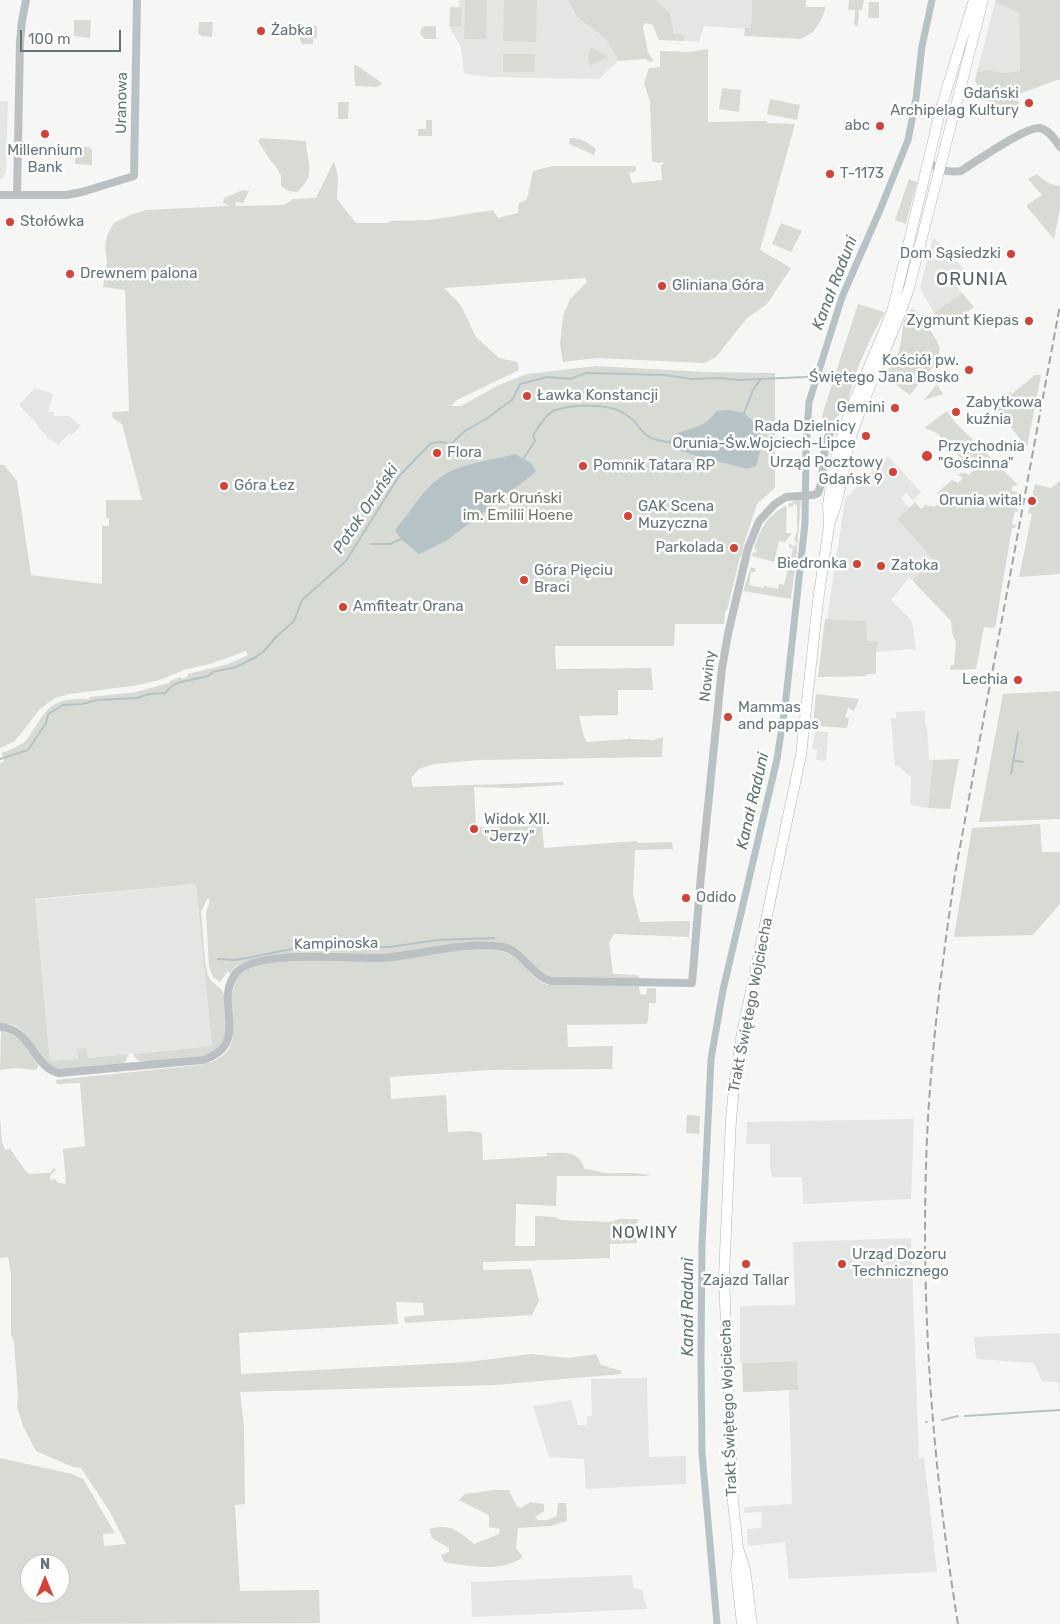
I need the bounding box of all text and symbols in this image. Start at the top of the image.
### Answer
scale bar [22,20,124,52]
place label: Żabka [271,22,313,40]
marker: Żabka [255,25,267,37]
text: 100 m [28,30,70,48]
street label: Uranowa [112,72,132,134]
place label: Gdański Archipelag Kultury [890,85,1019,120]
marker: Gdański Archipelag Kultury [1023,97,1035,109]
place label: abc [845,117,870,135]
marker: abc [874,120,886,132]
marker: Millennium Bank [39,128,51,140]
place label: Millennium Bank [7,142,83,177]
place label: T-1173 [840,165,884,183]
marker: T-1173 [824,168,836,180]
place label: Stołówka [20,213,84,231]
marker: Stołówka [4,216,16,228]
water label: Kanał Raduni [808,233,862,333]
place label: Dom Sąsiedzki [900,245,1001,263]
marker: Dom Sąsiedzki [1005,248,1017,260]
place label: Drewnem palona [80,265,197,283]
marker: Drewnem palona [64,268,76,280]
district label: ORUNIA [935,269,1009,291]
place label: Gliniana Góra [672,277,764,295]
marker: Gliniana Góra [656,280,668,292]
place label: Zygmunt Kiepas [907,312,1019,330]
marker: Zygmunt Kiepas [1023,315,1035,327]
place label: Kościół pw. Świętego Jana Bosko [809,352,959,387]
marker: Kościół pw. Świętego Jana Bosko [963,364,975,376]
place label: Ławka Konstancji [537,387,658,405]
marker: Ławka Konstancji [521,390,533,402]
place label: Zabytkowa kuźnia [966,394,1042,429]
place label: Gemini [837,399,885,417]
marker: Gemini [889,402,901,414]
marker: Zabytkowa kuźnia [950,406,962,418]
place label: Rada Dzielnicy Orunia-Św.Wojciech-Lipce [672,418,856,453]
marker: Rada Dzielnicy Orunia-Św.Wojciech-Lipce [860,430,872,442]
place label: Przychodnia "Gościnna" [938,438,1025,473]
place label: Flora [447,444,482,462]
marker: Flora [431,447,443,459]
marker: Przychodnia "Gościnna" [920,449,934,463]
place label: Urząd Pocztowy Gdańsk 9 [770,454,883,489]
place label: Pomnik Tatara RP [593,457,715,475]
marker: Pomnik Tatara RP [577,460,589,472]
water label: Potok Oruński [329,461,403,557]
marker: Urząd Pocztowy Gdańsk 9 [887,466,899,478]
place label: Góra Łez [234,477,295,495]
marker: Góra Łez [218,480,230,492]
park label: Park Oruński im. Emilii Hoene [463,490,573,525]
place label: Orunia wita! [939,492,1022,510]
marker: Orunia wita! [1026,495,1038,507]
place label: GAK Scena Muzyczna [638,498,714,533]
marker: GAK Scena Muzyczna [622,510,634,522]
place label: Parkolada [655,539,724,557]
marker: Parkolada [728,542,740,554]
place label: Biedronka [777,555,847,573]
place label: Zatoka [891,557,939,575]
marker: Biedronka [851,558,863,570]
marker: Zatoka [875,560,887,572]
place label: Góra Pięciu Braci [534,562,613,597]
marker: Góra Pięciu Braci [518,574,530,586]
place label: Amfiteatr Orana [353,598,464,616]
marker: Amfiteatr Orana [337,601,349,613]
street label: Nowiny [696,649,720,703]
place label: Lechia [962,671,1008,689]
marker: Lechia [1012,674,1024,686]
place label: Mammas and pappas [738,699,819,734]
marker: Mammas and pappas [722,711,734,723]
water label: Kanał Raduni [733,751,773,851]
place label: Widok XII. "Jerzy" [484,811,550,846]
marker: Widok XII. "Jerzy" [468,823,480,835]
place label: Odido [696,889,736,907]
marker: Odido [680,892,692,904]
street label: Trakt Świętego Wojciecha [725,916,777,1094]
street label: Kampinoska [294,934,378,954]
district label: NOWINY [611,1223,679,1243]
place label: Urząd Dozoru Technicznego [852,1246,949,1281]
water label: Kanał Raduni [678,1258,698,1356]
marker: Zajazd Tallar [740,1258,752,1270]
marker: Urząd Dozoru Technicznego [836,1258,848,1270]
place label: Zajazd Tallar [703,1272,789,1290]
street label: Trakt Świętego Wojciecha [717,1319,741,1497]
north arrow [20,1554,70,1604]
text: N [40,1556,50,1573]

